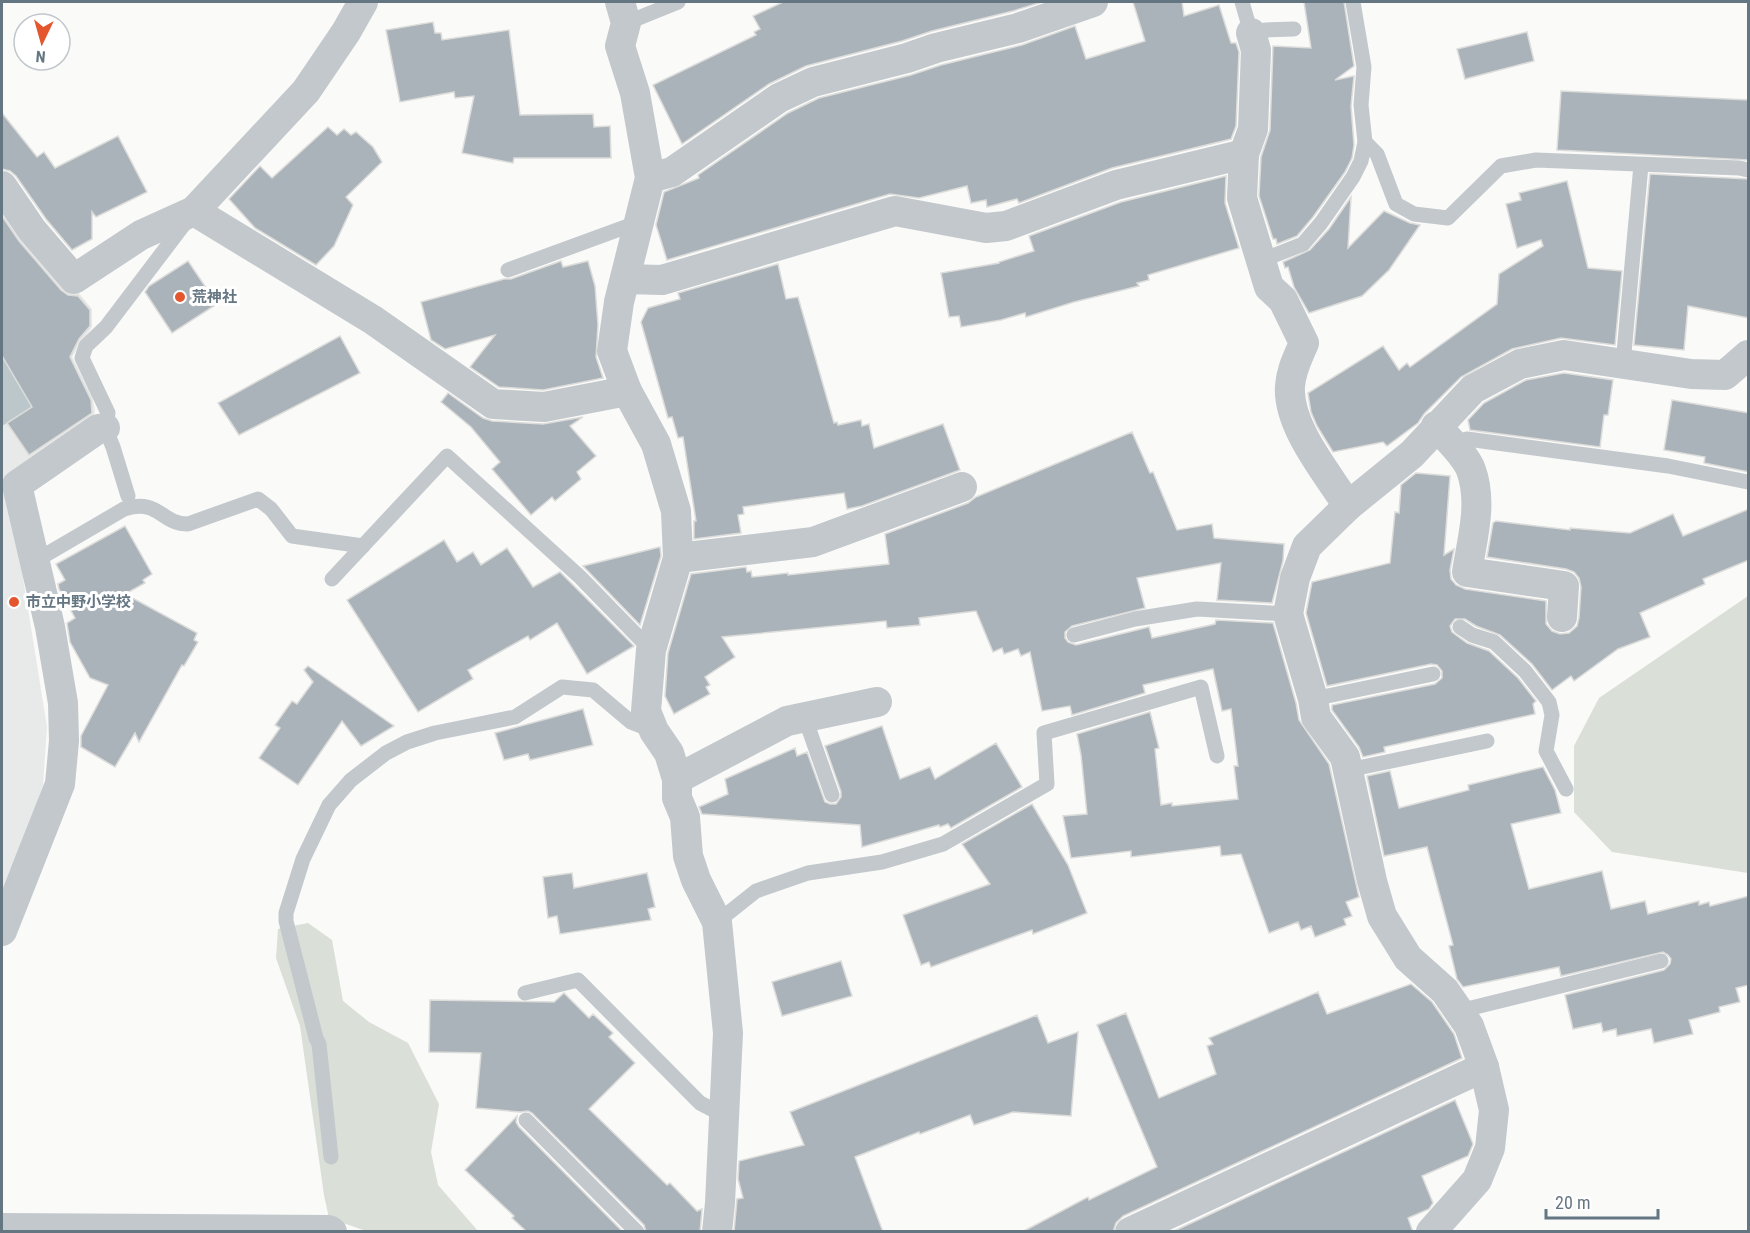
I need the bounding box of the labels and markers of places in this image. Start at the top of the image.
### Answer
place label: 荒神社 [192,288,237,306]
marker: 荒神社 [173,290,187,304]
place label: 市立中野小学校 [26,593,131,611]
marker: 市立中野小学校 [7,595,21,609]

